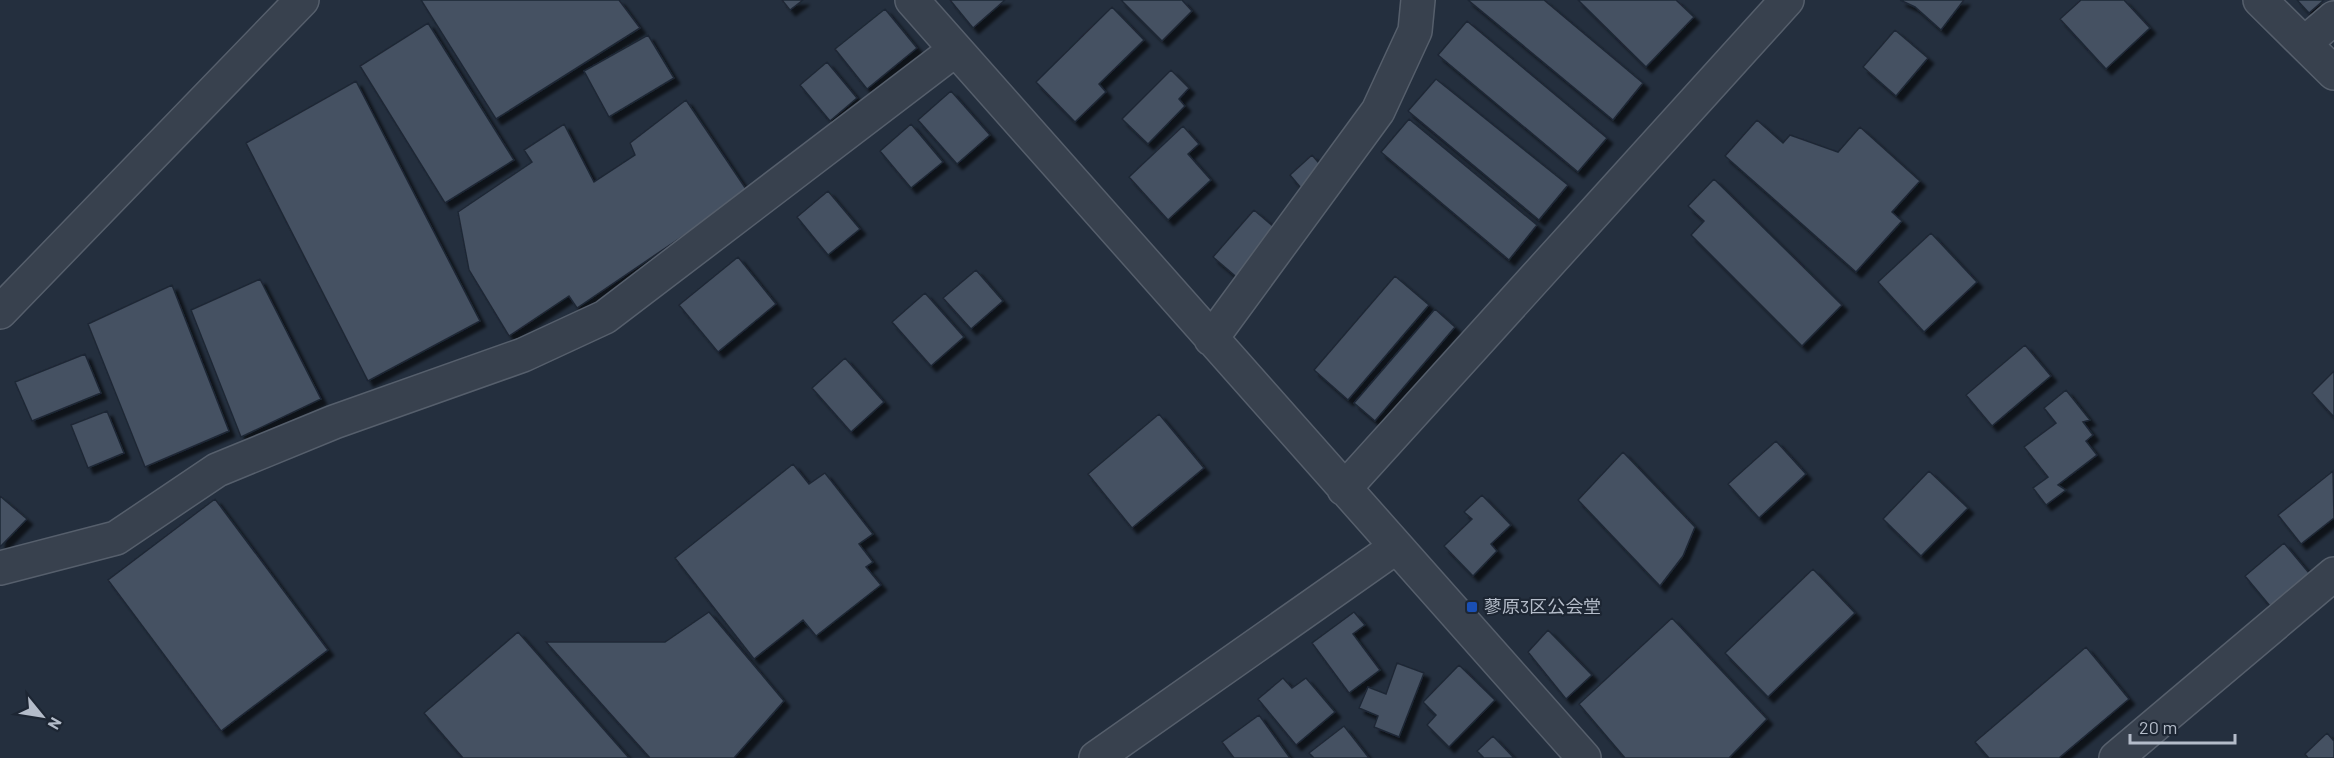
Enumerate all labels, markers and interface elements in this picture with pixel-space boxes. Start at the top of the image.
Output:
place label: 蓼原3区公会堂 [1484,595,1601,617]
marker: 蓼原3区公会堂 [1465,600,1479,614]
north arrow [12,686,72,746]
scale bar [2130,707,2235,745]
text: N [45,714,66,733]
text: 20 m [2139,716,2177,738]

